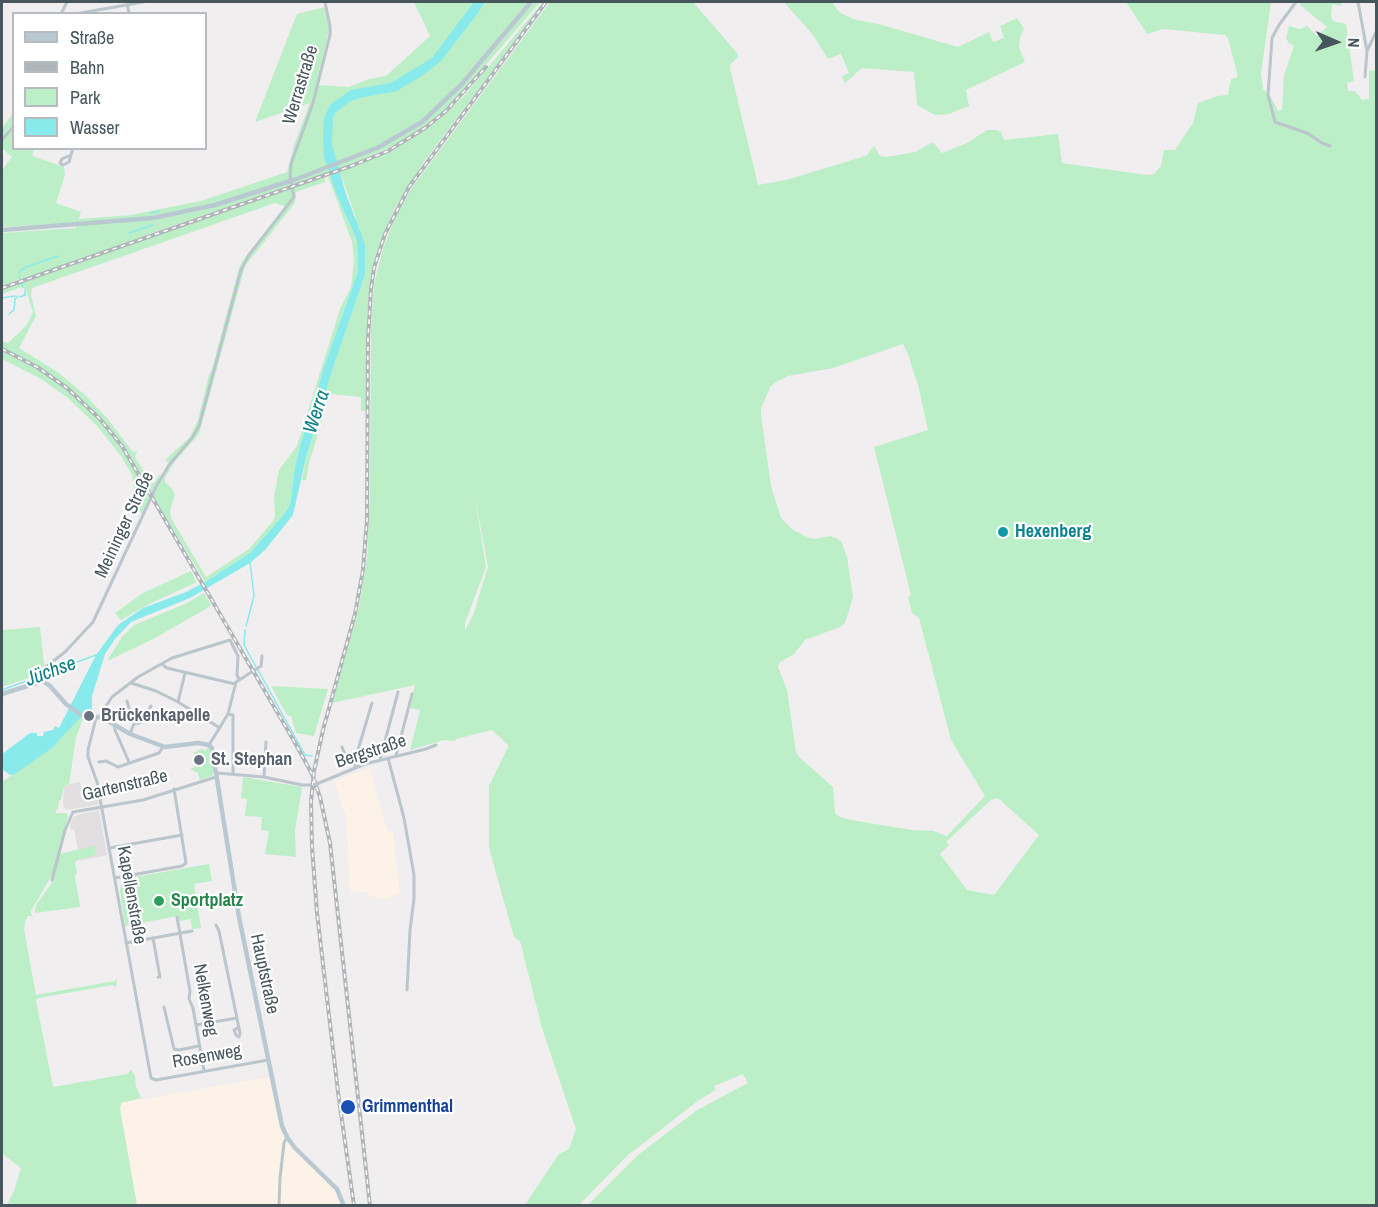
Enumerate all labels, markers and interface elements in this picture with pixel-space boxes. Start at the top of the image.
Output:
legend [12,12,207,150]
north arrow [1306,12,1366,72]
text: Straße [70,25,114,50]
text: N [1343,37,1365,48]
street label: Werrastraße [279,43,323,127]
text: Bahn [70,55,104,80]
text: Park [70,85,100,110]
text: Wasser [70,115,119,140]
water label: Werra [299,387,335,437]
street label: Meininger Straße [91,468,159,582]
place label: Hexenberg [1015,521,1091,543]
marker: Hexenberg [996,525,1010,539]
water label: Jüchse [22,652,80,692]
place label: Brückenkapelle [101,705,210,727]
marker: Brückenkapelle [82,709,96,723]
street label: Bergstraße [333,730,409,774]
place label: St. Stephan [211,749,292,771]
marker: St. Stephan [192,753,206,767]
street label: Gartenstraße [80,766,170,806]
street label: Kapellenstraße [112,844,150,946]
place label: Sportplatz [171,890,243,912]
marker: Sportplatz [152,894,166,908]
street label: Hauptstraße [245,932,283,1016]
street label: Nelkenweg [188,962,222,1038]
street label: Rosenweg [171,1040,243,1074]
place label: Grimmenthal [362,1096,453,1118]
marker: Grimmenthal [339,1098,357,1116]

